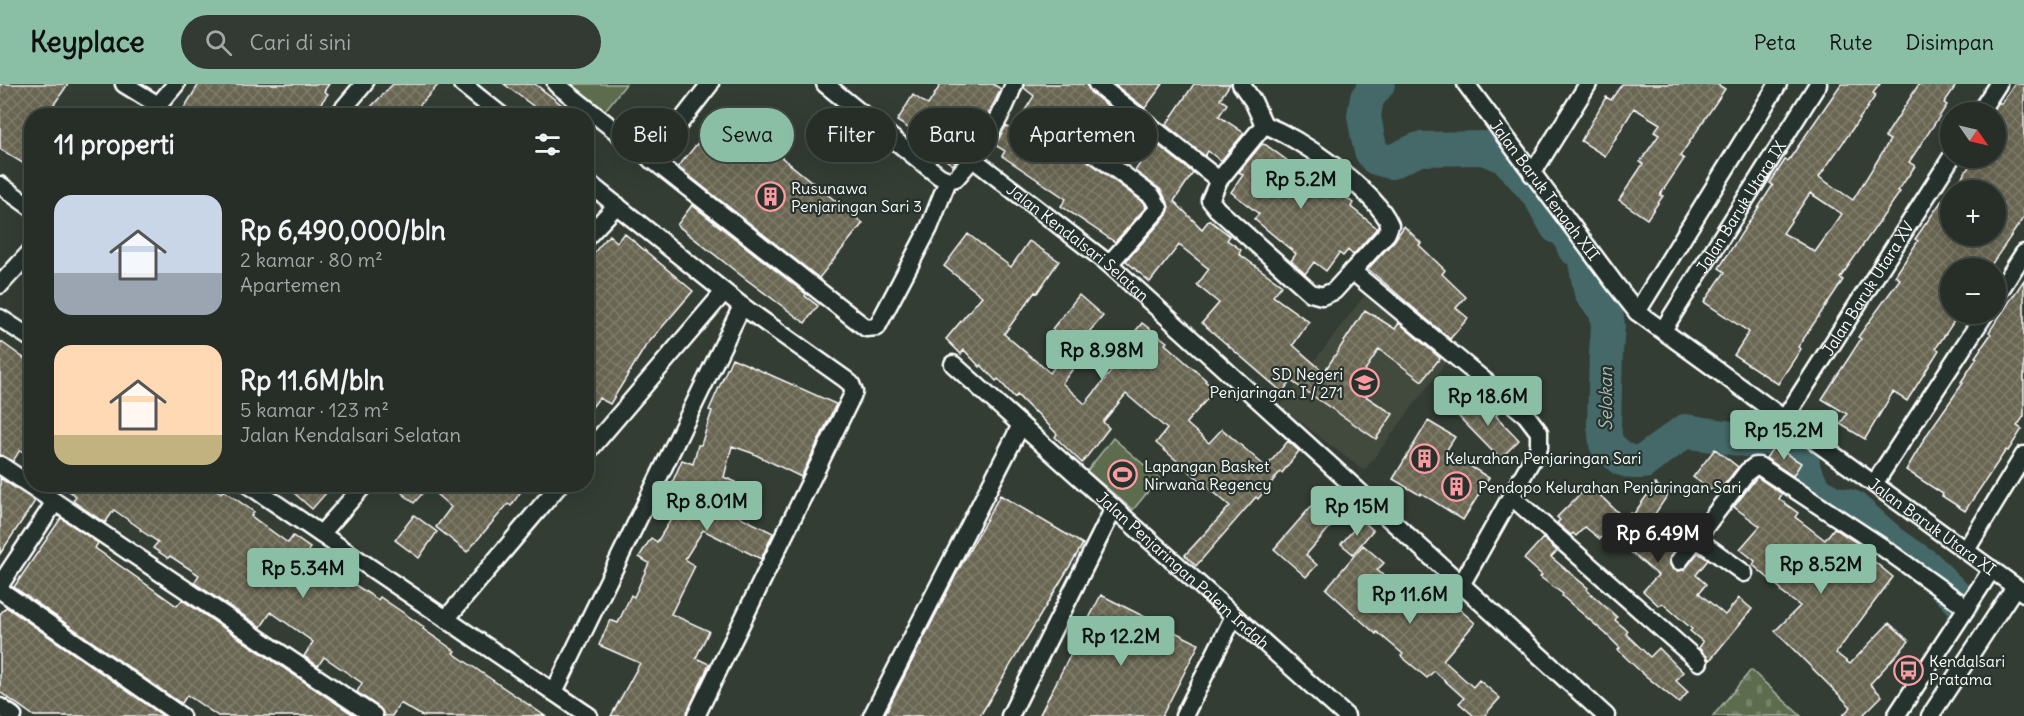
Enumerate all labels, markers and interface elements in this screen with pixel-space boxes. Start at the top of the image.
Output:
search box [181,15,601,69]
text: Keyplace [30,24,145,60]
icon: search [202,26,235,59]
text: Cari di sini [250,28,351,56]
text: Peta [1754,29,1796,56]
text: Rute [1829,29,1873,56]
text: Disimpan [1906,29,1994,56]
north arrow [1940,102,2006,168]
map controls [1940,102,2006,324]
chip: Beli [612,108,688,162]
chip: Sewa [700,108,794,162]
chip: Filter [806,108,896,162]
chip: Baru [908,108,997,162]
chip: Apartemen [1009,108,1157,162]
street label: Jalan Baruk Tengah XII [1486,115,1604,264]
text: 11 properti [54,128,175,161]
icon: filters [531,128,564,161]
street label: Jalan Baruk Utara IX [1692,137,1790,276]
pin: Rp 5.2M [1246,159,1356,210]
text: Rp 5.2M [1265,166,1337,191]
place label: Rusunawa Penjaringan Sari 3 [791,178,922,216]
street label: Jalan Kendalsari Selatan [1003,179,1153,306]
button: + [1940,180,2006,246]
building icon: Rusunawa Penjaringan Sari 3 [754,181,786,213]
text: Rp 6,490,000/bln [240,214,446,247]
street label: Jalan Baruk Utara XV [1818,217,1918,359]
icon: home [102,219,174,291]
text: 2 kamar · 80 m² [240,247,383,272]
button: − [1940,258,2006,324]
text: Apartemen [240,272,341,297]
pin: Rp 8.98M [1040,330,1164,381]
text: Rp 8.98M [1060,337,1144,362]
text: Rp 11.6M/bln [240,364,384,397]
place label: SD Negeri Penjaringan I / 271 [1210,364,1343,402]
school or university icon: SD Negeri Penjaringan I / 271 [1348,367,1380,399]
water label: Selokan [1594,367,1617,431]
icon: home [102,369,174,441]
pin: Rp 18.6M [1426,376,1550,427]
text: Rp 18.6M [1448,383,1528,408]
text: 5 kamar · 123 m² [240,397,389,422]
pin: Rp 15.2M [1722,410,1846,461]
text: Rp 15.2M [1744,417,1824,442]
text: Jalan Kendalsari Selatan [240,422,461,447]
building icon: Kelurahan Penjaringan Sari [1408,442,1440,474]
place label: Kelurahan Penjaringan Sari [1445,448,1641,468]
place label: Lapangan Basket Nirwana Regency [1144,456,1272,494]
sports icon: Lapangan Basket Nirwana Regency [1107,459,1139,491]
building icon: Pendopo Kelurahan Penjaringan Sari [1441,471,1473,503]
street label: Jalan Baruk Utara XI [1865,474,2000,579]
place label: Pendopo Kelurahan Penjaringan Sari [1478,477,1741,497]
pin: Rp 8.01M [645,481,769,532]
pin: Rp 15M [1308,486,1406,537]
street label: Jalan Penjaringan Palem Indah [1092,487,1274,653]
text: Rp 8.01M [666,488,748,513]
text: Rp 15M [1325,493,1389,518]
pin: Rp 6.49M [1596,513,1720,564]
text: Rp 6.49M [1616,520,1700,545]
pin: Rp 8.52M [1759,544,1883,595]
pin: Rp 5.34M [241,548,365,599]
text: Rp 8.52M [1779,551,1863,576]
text: Rp 5.34M [261,555,345,580]
pin: Rp 11.6M [1348,574,1472,625]
text: Rp 11.6M [1372,581,1448,606]
pin: Rp 12.2M [1059,616,1183,667]
text: Rp 12.2M [1081,623,1161,648]
place label: Kendalsari Pratama [1929,651,2005,689]
bus stop icon: Kendalsari Pratama [1892,654,1924,686]

